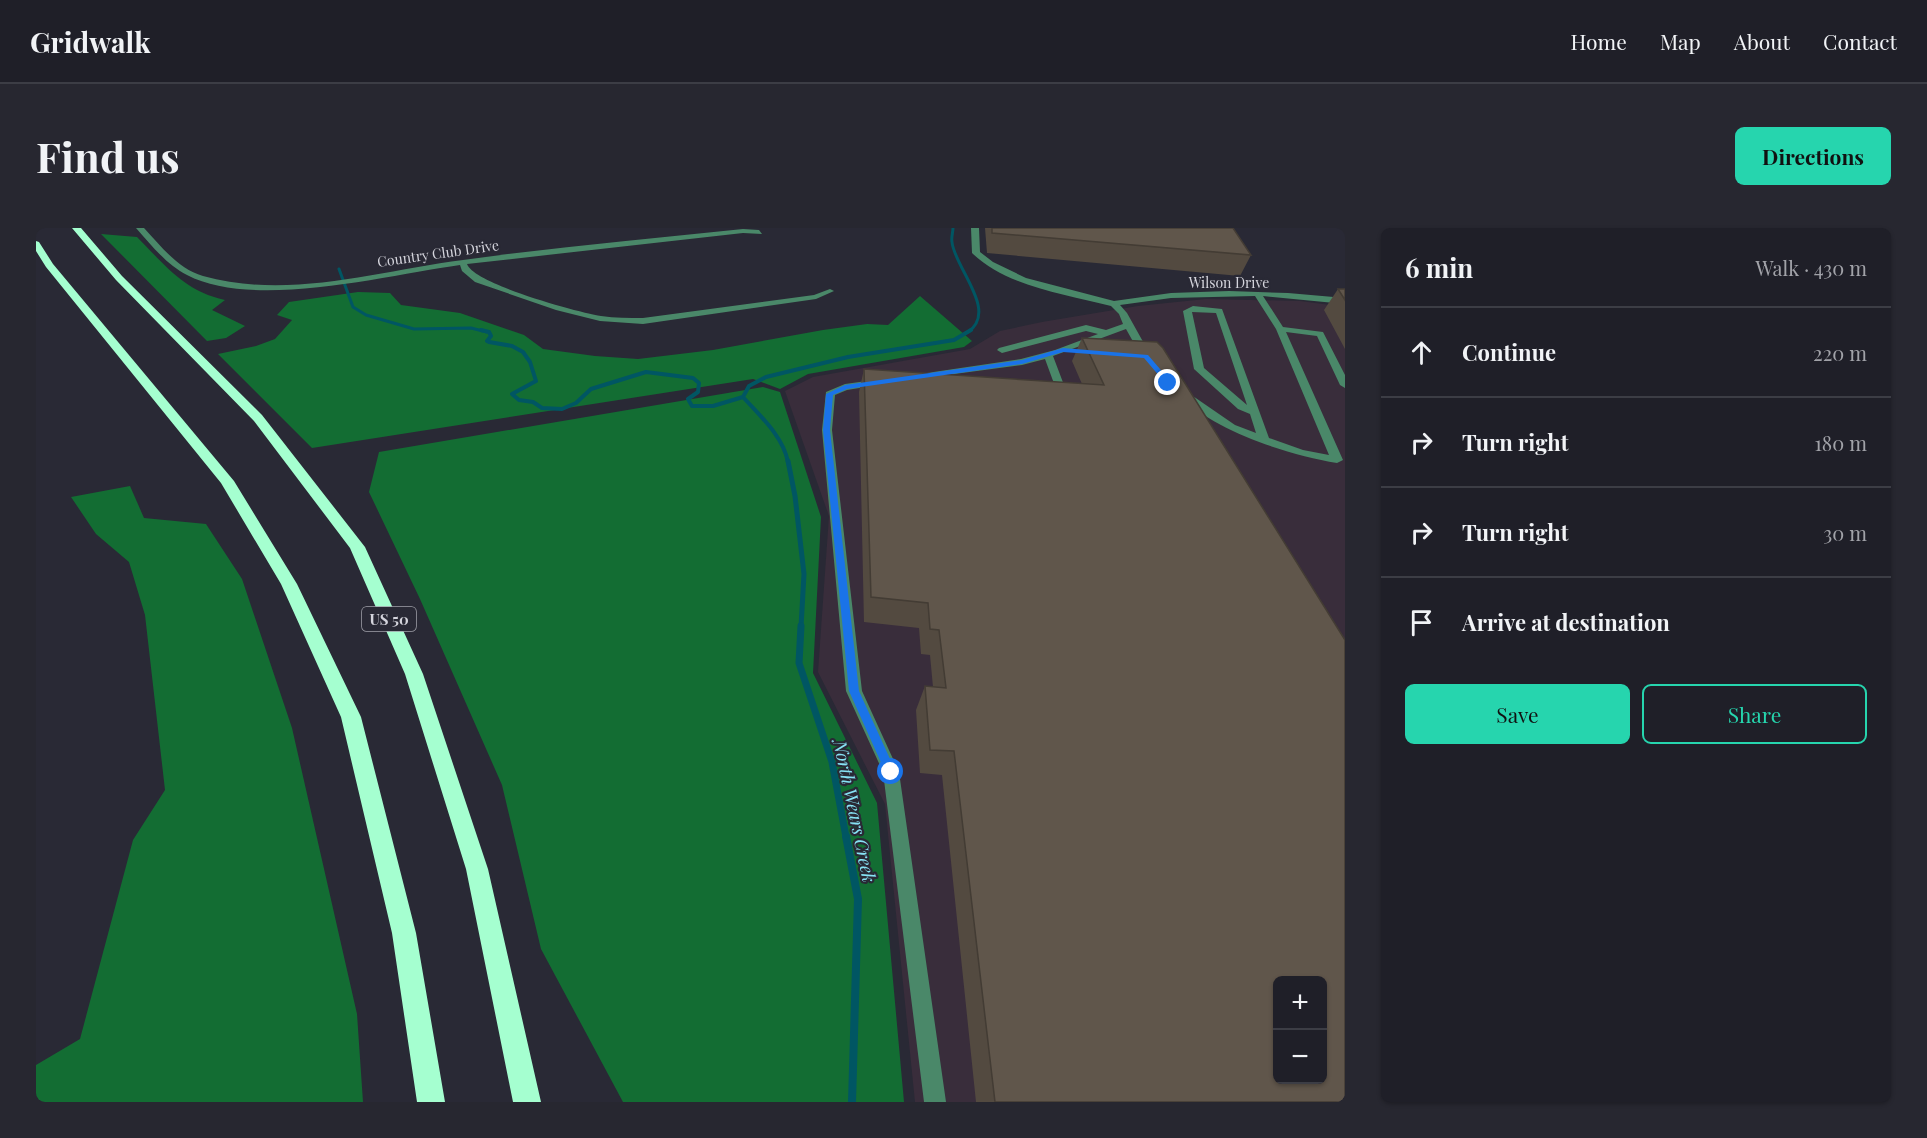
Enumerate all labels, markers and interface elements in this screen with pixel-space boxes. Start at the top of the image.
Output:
text: Gridwalk [30,23,151,60]
text: Home [1571,27,1627,55]
text: Map [1660,27,1701,55]
text: About [1734,27,1790,55]
text: Contact [1823,27,1897,55]
button: Directions [1735,127,1891,185]
text: Find us [36,128,180,184]
street label: Country Club Drive [376,235,500,271]
text: 6 min [1405,250,1473,285]
text: Walk · 430 m [1755,254,1867,281]
street label: Wilson Drive [1188,273,1269,292]
icon: ahead [1405,336,1438,369]
text: Continue [1462,337,1556,367]
text: 220 m [1813,339,1867,366]
route end [1154,369,1180,395]
icon: right [1405,426,1438,459]
text: Turn right [1462,427,1568,457]
text: 180 m [1814,429,1867,456]
icon: right [1405,516,1438,549]
text: Turn right [1462,517,1568,547]
text: 30 m [1823,519,1867,546]
icon: arrive [1405,606,1438,639]
road number: US 50 [362,607,416,631]
text: Arrive at destination [1462,607,1670,637]
button: Save [1405,684,1630,744]
button: Share [1642,684,1867,744]
water label: North Wears Creek [828,736,882,884]
route start [877,758,903,784]
map controls [1273,976,1327,1084]
button: + [1273,976,1327,1030]
button: − [1273,1030,1327,1084]

